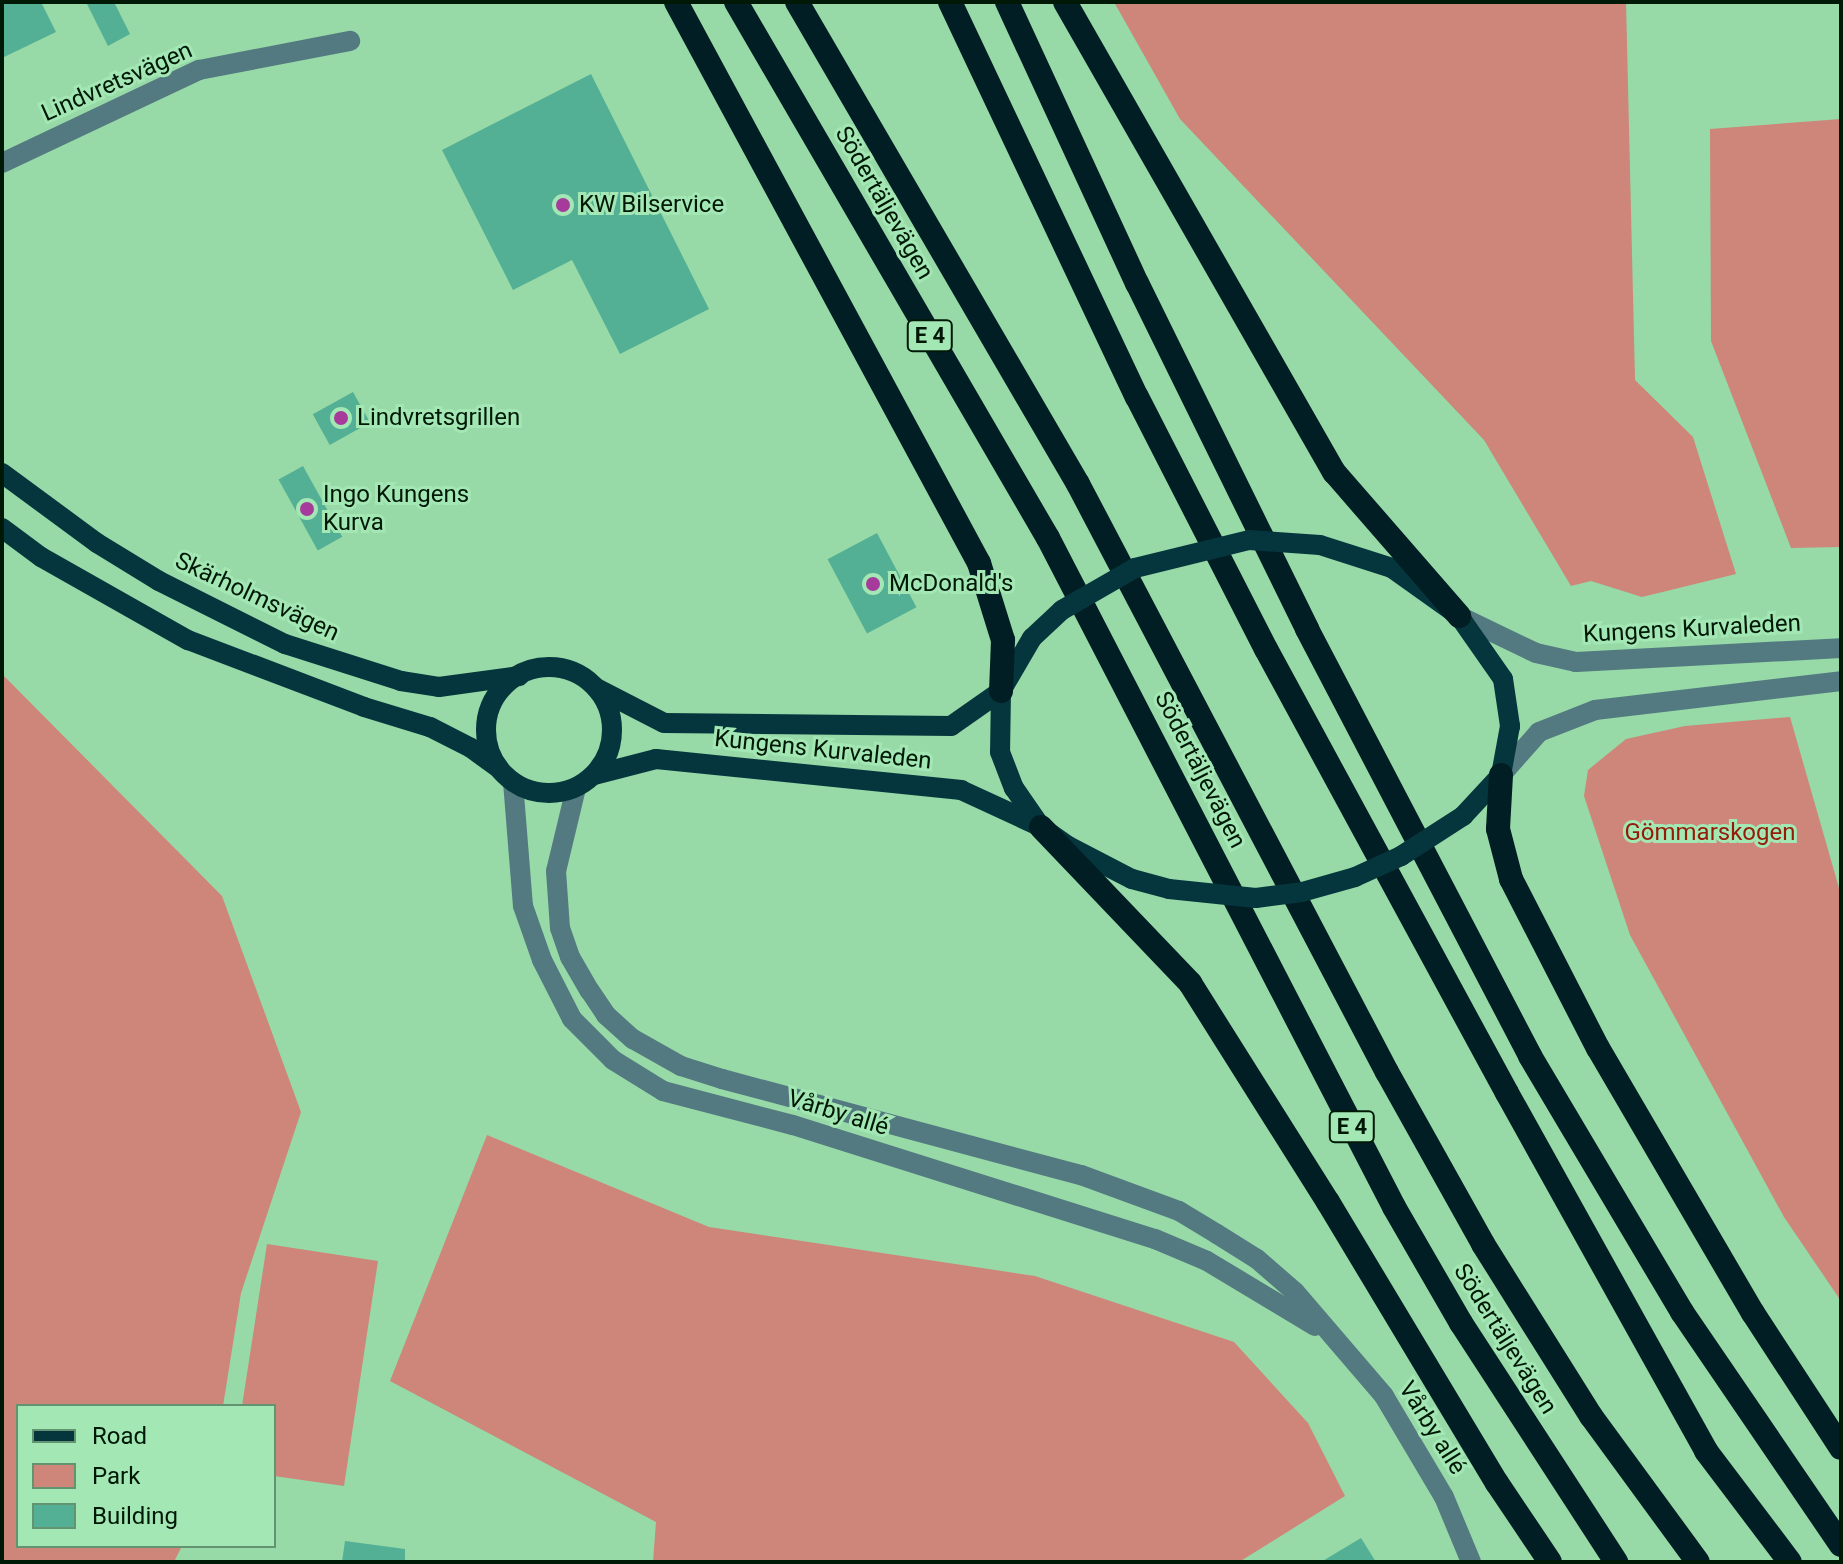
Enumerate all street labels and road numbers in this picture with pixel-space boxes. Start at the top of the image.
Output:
street label: Lindvretsvägen [37,36,197,128]
street label: Södertäljevägen [829,121,939,285]
road number: E 4 [906,318,954,354]
street label: Skärholmsvägen [170,546,344,648]
street label: Kungens Kurvaleden [1582,609,1802,649]
street label: Södertäljevägen [1148,687,1252,853]
street label: Kungens Kurvaleden [713,724,933,776]
street label: Vårby allé [784,1084,892,1142]
road number: E 4 [1328,1109,1376,1145]
street label: Södertäljevägen [1447,1258,1563,1420]
street label: Vårby allé [1392,1376,1472,1480]

